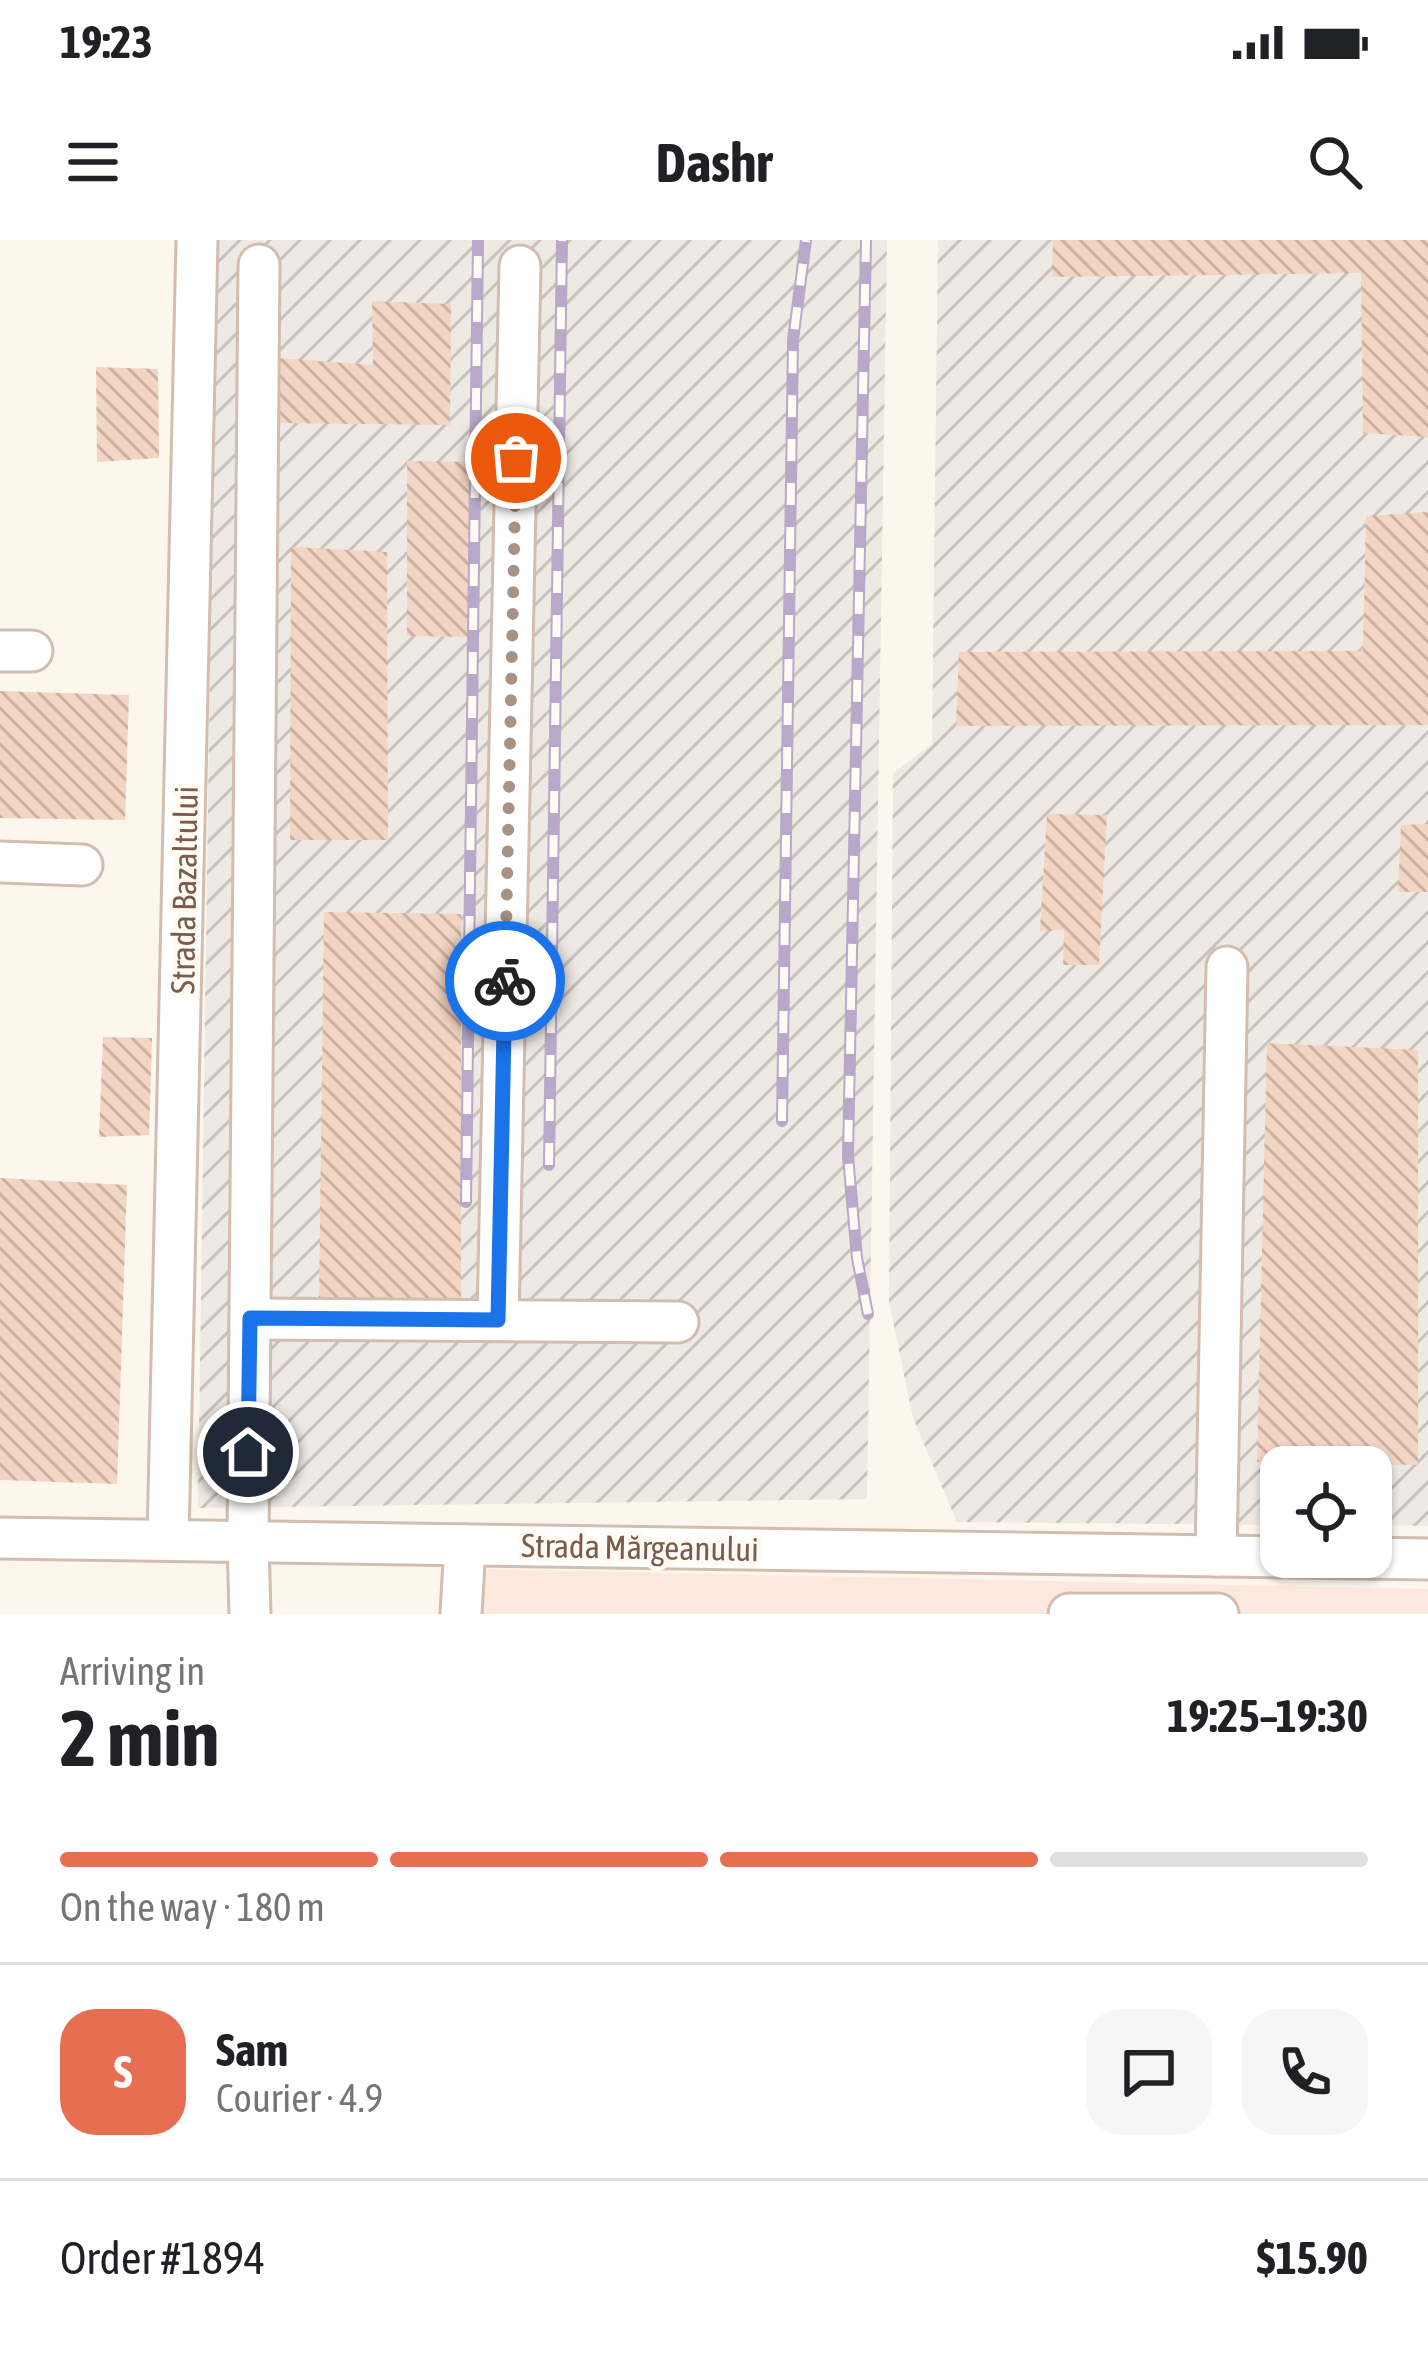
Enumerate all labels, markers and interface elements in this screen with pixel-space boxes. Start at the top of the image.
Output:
text: 19:23 [60,16,153,68]
icon: menu [60,129,126,195]
icon: search [1302,129,1368,195]
text: Dashr [656,132,772,193]
pin [465,407,567,509]
icon: bag [483,425,549,491]
street label: Strada Bazaltului [163,786,205,994]
courier [445,921,565,1041]
icon: bike [472,948,538,1014]
pin [197,1401,299,1503]
icon: home [215,1419,281,1485]
map controls [1260,1446,1392,1578]
button: locate [1260,1446,1392,1578]
street label: Strada Mărgeanului [521,1526,759,1568]
text: Arriving in [60,1649,205,1693]
text: 19:25–19:30 [1167,1690,1368,1742]
text: 2 min [60,1693,219,1783]
text: On the way · 180 m [60,1885,325,1929]
button: chat [1086,2009,1212,2135]
button: phone [1242,2009,1368,2135]
text: Sam [216,2024,288,2076]
text: S [114,2046,132,2098]
text: Courier · 4.9 [216,2076,383,2120]
text: Order #1894 [60,2232,265,2284]
text: $15.90 [1256,2232,1368,2284]

